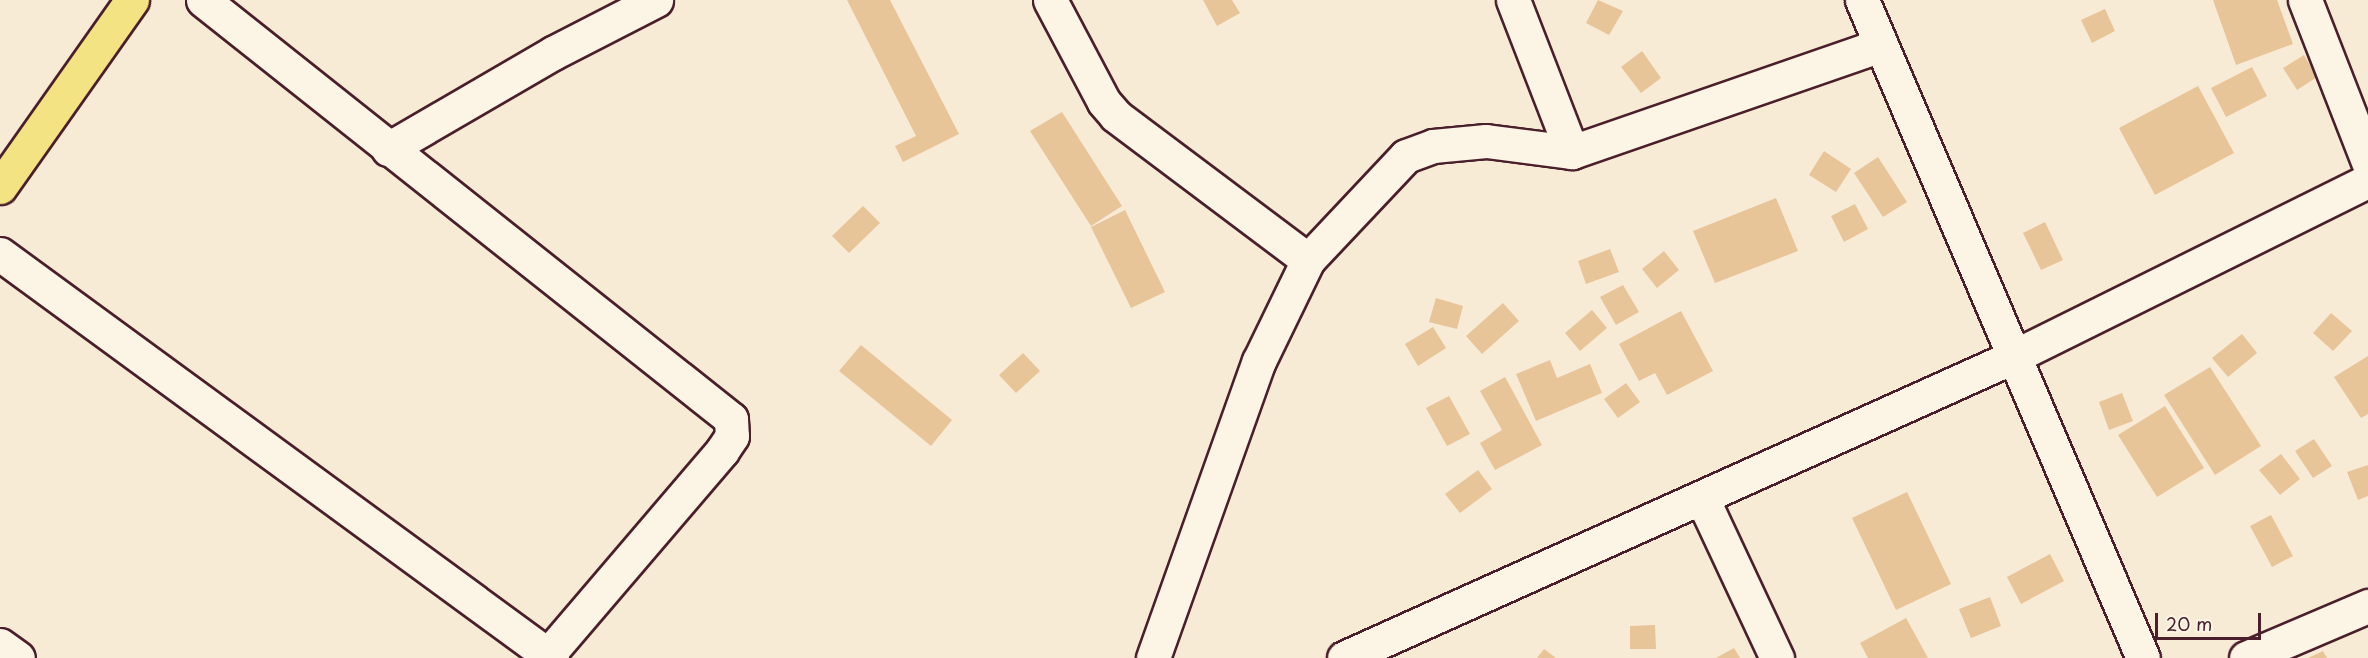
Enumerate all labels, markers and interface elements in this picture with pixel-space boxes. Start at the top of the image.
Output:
scale bar [2158,601,2264,639]
text: 20 m [2166,610,2212,637]

